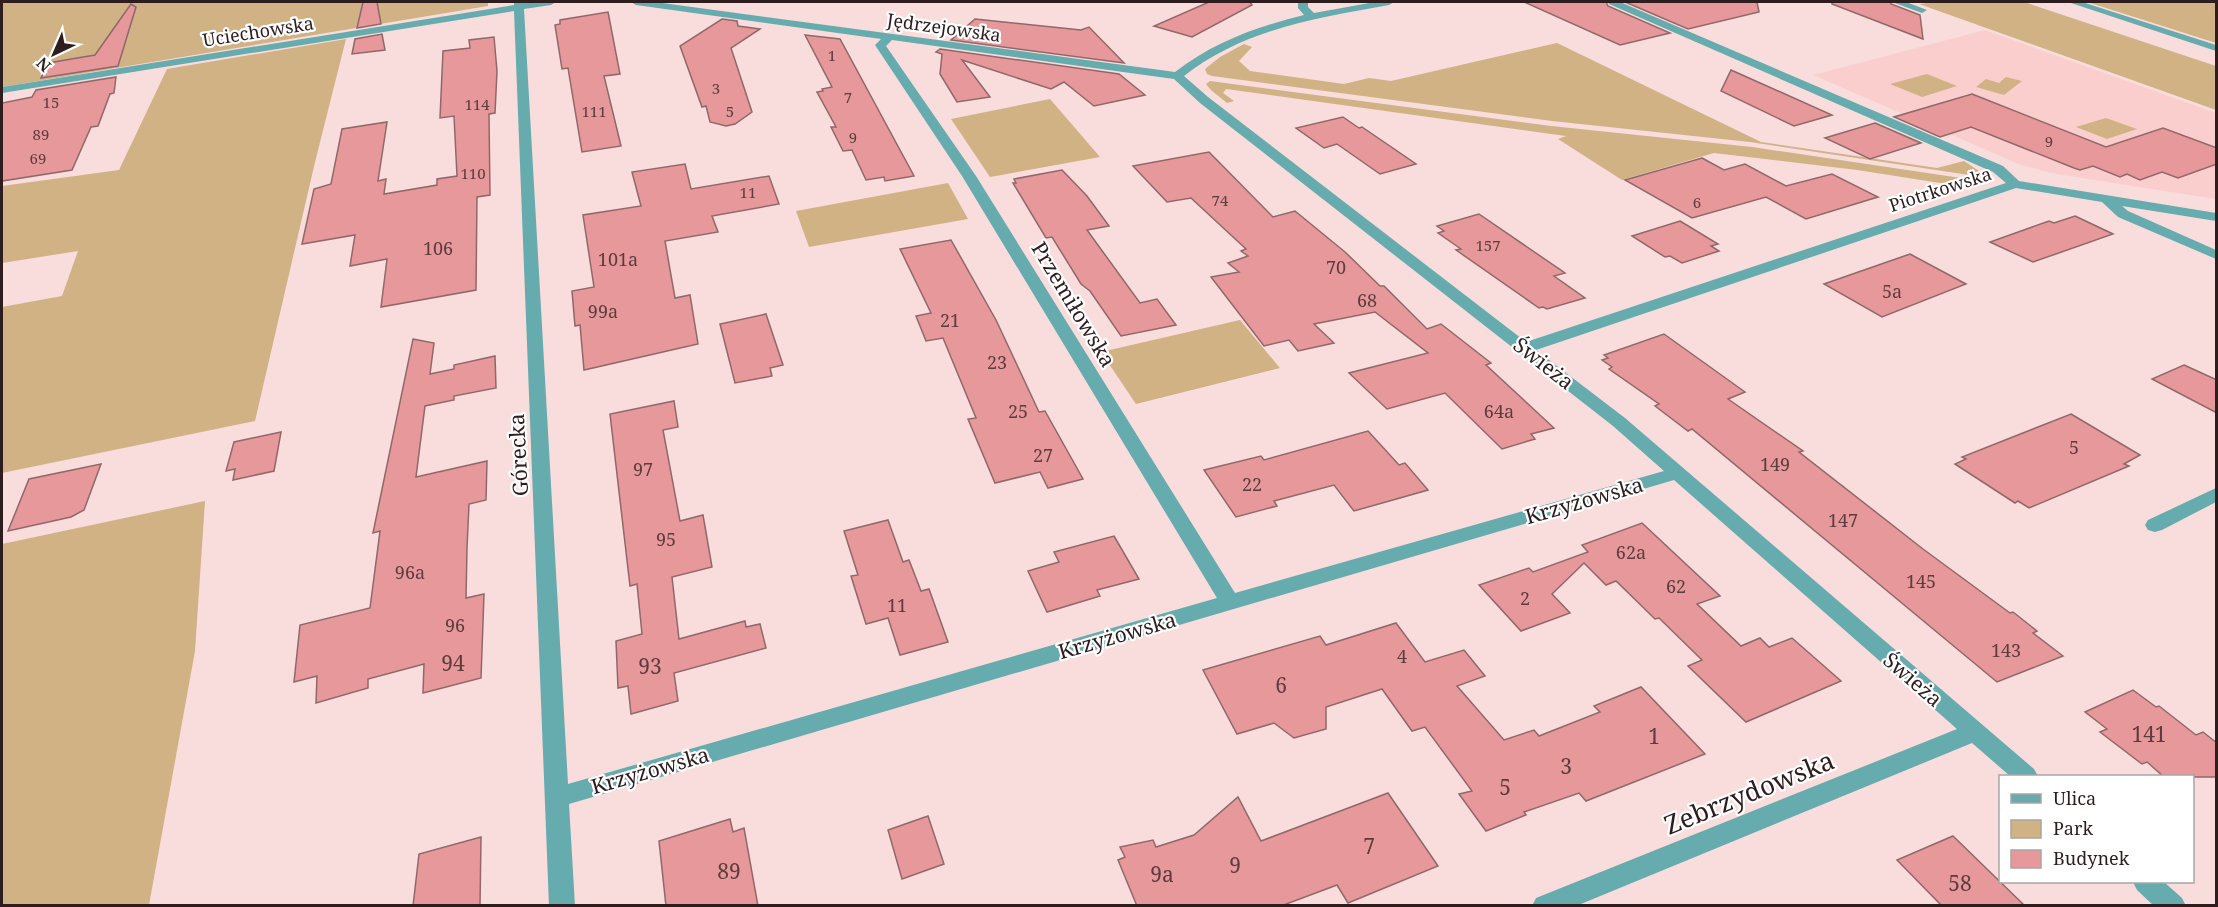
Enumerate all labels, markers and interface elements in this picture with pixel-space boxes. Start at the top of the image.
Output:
street label: Jędrzejowska [885,7,1002,47]
street label: Uciechowska [201,10,315,52]
north arrow [24,24,84,84]
house number: 1 [828,45,836,65]
text: N [31,52,56,77]
house number: 3 [712,78,720,98]
house number: 7 [844,87,852,107]
house number: 15 [43,92,59,112]
house number: 114 [464,94,490,114]
house number: 111 [581,101,607,121]
house number: 5 [726,101,734,121]
house number: 89 [33,124,49,144]
house number: 9 [849,127,857,147]
house number: 9 [2045,131,2053,151]
house number: 69 [30,148,46,168]
street label: Piotrkowska [1886,161,1994,217]
house number: 110 [460,163,486,183]
house number: 11 [740,182,756,202]
house number: 74 [1212,190,1229,210]
house number: 6 [1693,192,1701,212]
house number: 157 [1475,235,1501,255]
house number: 106 [423,236,453,260]
street label: Przemiłowska [1026,236,1122,372]
house number: 101a [598,247,638,271]
house number: 70 [1326,255,1346,279]
house number: 5a [1882,279,1902,303]
house number: 68 [1357,288,1377,312]
house number: 99a [588,299,618,323]
house number: 21 [940,308,960,332]
street label: Świeża [1508,330,1580,396]
house number: 23 [987,350,1007,374]
house number: 25 [1008,399,1028,423]
house number: 64a [1484,399,1514,423]
street label: Górecka [502,413,534,497]
house number: 5 [2069,435,2079,459]
house number: 27 [1033,443,1053,467]
house number: 149 [1760,452,1790,476]
house number: 97 [633,457,653,481]
street label: Krzyżowska [1522,470,1646,530]
house number: 22 [1242,472,1262,496]
house number: 147 [1828,508,1858,532]
house number: 95 [656,527,676,551]
house number: 62a [1616,540,1646,564]
house number: 96a [395,560,425,584]
house number: 145 [1906,569,1936,593]
house number: 62 [1666,574,1686,598]
house number: 2 [1520,586,1530,610]
house number: 11 [887,593,907,617]
street label: Krzyżowska [1055,605,1179,665]
house number: 96 [445,613,465,637]
house number: 143 [1991,638,2021,662]
house number: 4 [1397,644,1407,668]
street label: Świeża [1877,646,1949,712]
house number: 94 [441,649,465,677]
house number: 93 [638,652,662,680]
house number: 6 [1275,671,1287,699]
house number: 141 [2131,720,2167,748]
house number: 1 [1648,722,1660,750]
street label: Krzyżowska [588,740,712,800]
street label: Zebrzydowska [1659,742,1839,842]
house number: 3 [1560,752,1572,780]
house number: 5 [1499,773,1511,801]
legend [1999,775,2194,883]
text: Ulica [2053,786,2096,810]
text: Park [2053,816,2093,840]
house number: 7 [1363,832,1375,860]
text: Budynek [2053,846,2130,870]
house number: 9 [1229,851,1241,879]
house number: 89 [717,857,741,885]
house number: 9a [1150,860,1174,888]
house number: 58 [1948,869,1972,897]

